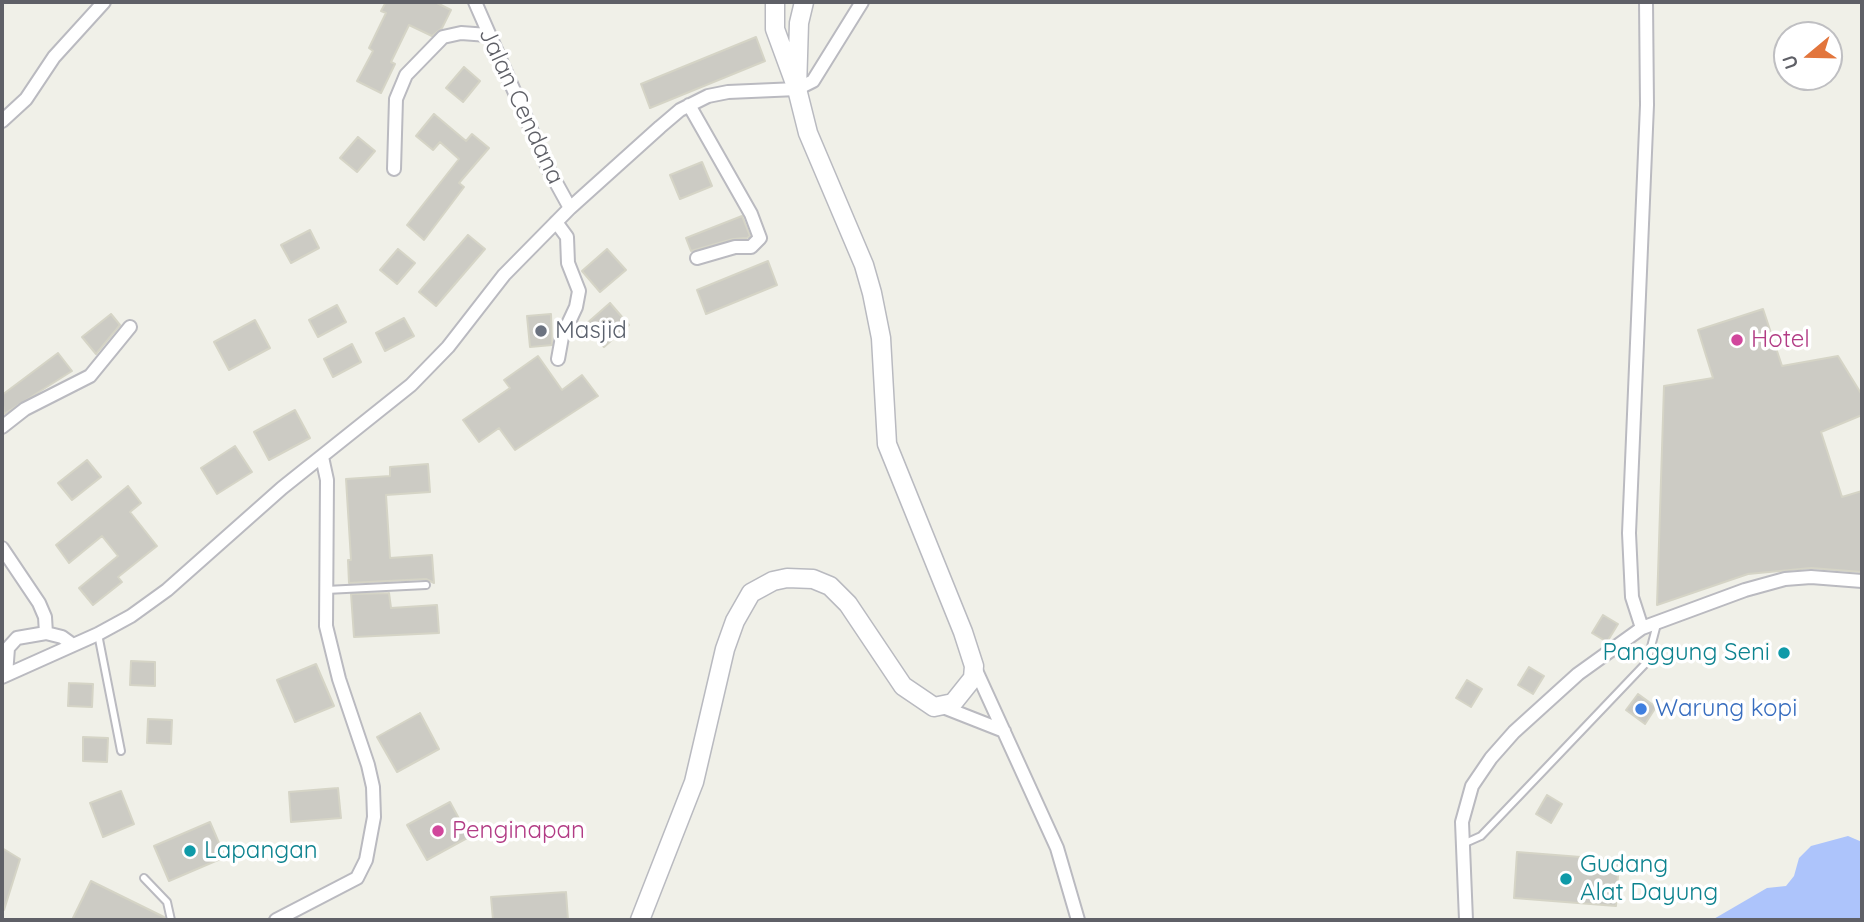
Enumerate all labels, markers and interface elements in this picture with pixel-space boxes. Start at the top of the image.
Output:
north arrow [1773,21,1843,91]
street label: Jalan Cendana [472,23,570,189]
text: U [1777,52,1804,72]
place label: Masjid [555,317,627,345]
marker: Masjid [533,323,549,339]
place label: Hotel [1751,326,1810,354]
marker: Hotel [1729,332,1745,348]
place label: Panggung Seni [1603,639,1770,667]
marker: Panggung Seni [1776,645,1792,661]
place label: Warung kopi [1655,695,1797,723]
marker: Warung kopi [1633,701,1649,717]
place label: Penginapan [452,817,585,845]
marker: Penginapan [430,823,446,839]
place label: Lapangan [204,837,318,865]
marker: Lapangan [182,843,198,859]
place label: Gudang Alat Dayung [1580,851,1718,907]
marker: Gudang Alat Dayung [1558,871,1574,887]

